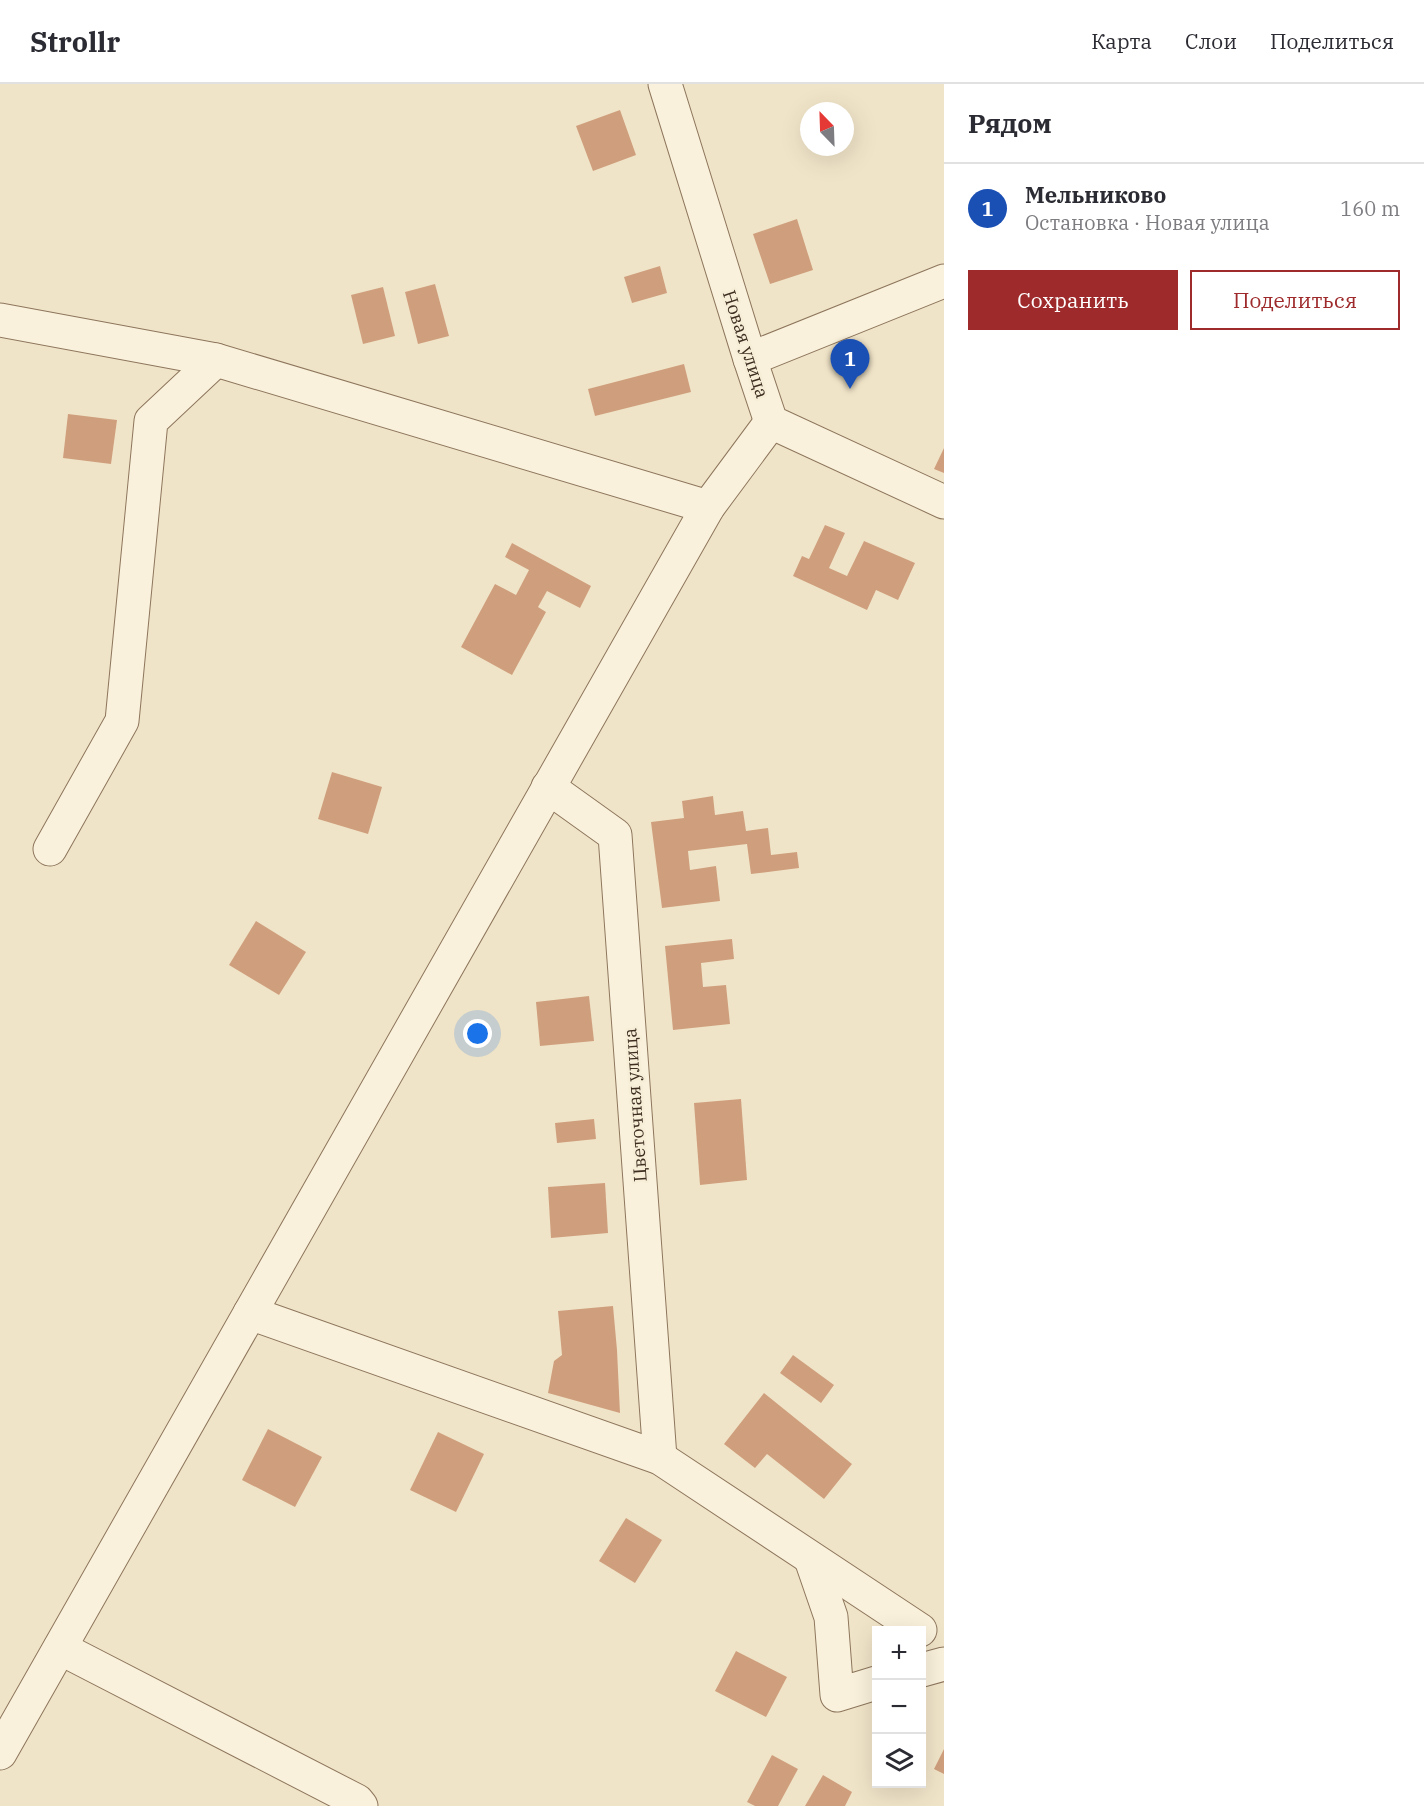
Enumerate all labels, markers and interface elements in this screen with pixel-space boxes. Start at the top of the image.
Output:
text: Strollr [30,23,120,60]
text: Карта [1091,27,1152,55]
text: Слои [1185,27,1237,55]
text: Поделиться [1270,27,1394,55]
north arrow [800,102,854,156]
text: Рядом [968,106,1052,140]
text: Мельниково [1025,180,1166,209]
text: 1 [982,195,994,222]
text: 160 m [1340,195,1400,222]
text: Остановка · Новая улица [1025,209,1270,236]
button: Сохранить [968,270,1178,330]
button: Поделиться [1190,270,1400,330]
street label: Новая улица [718,287,774,401]
pin: 1 [830,340,870,389]
your location [463,1019,492,1048]
street label: Цветочная улица [618,1027,652,1183]
map controls [872,1626,926,1788]
button: + [872,1626,926,1680]
button: − [872,1680,926,1734]
button: layers [872,1734,926,1788]

